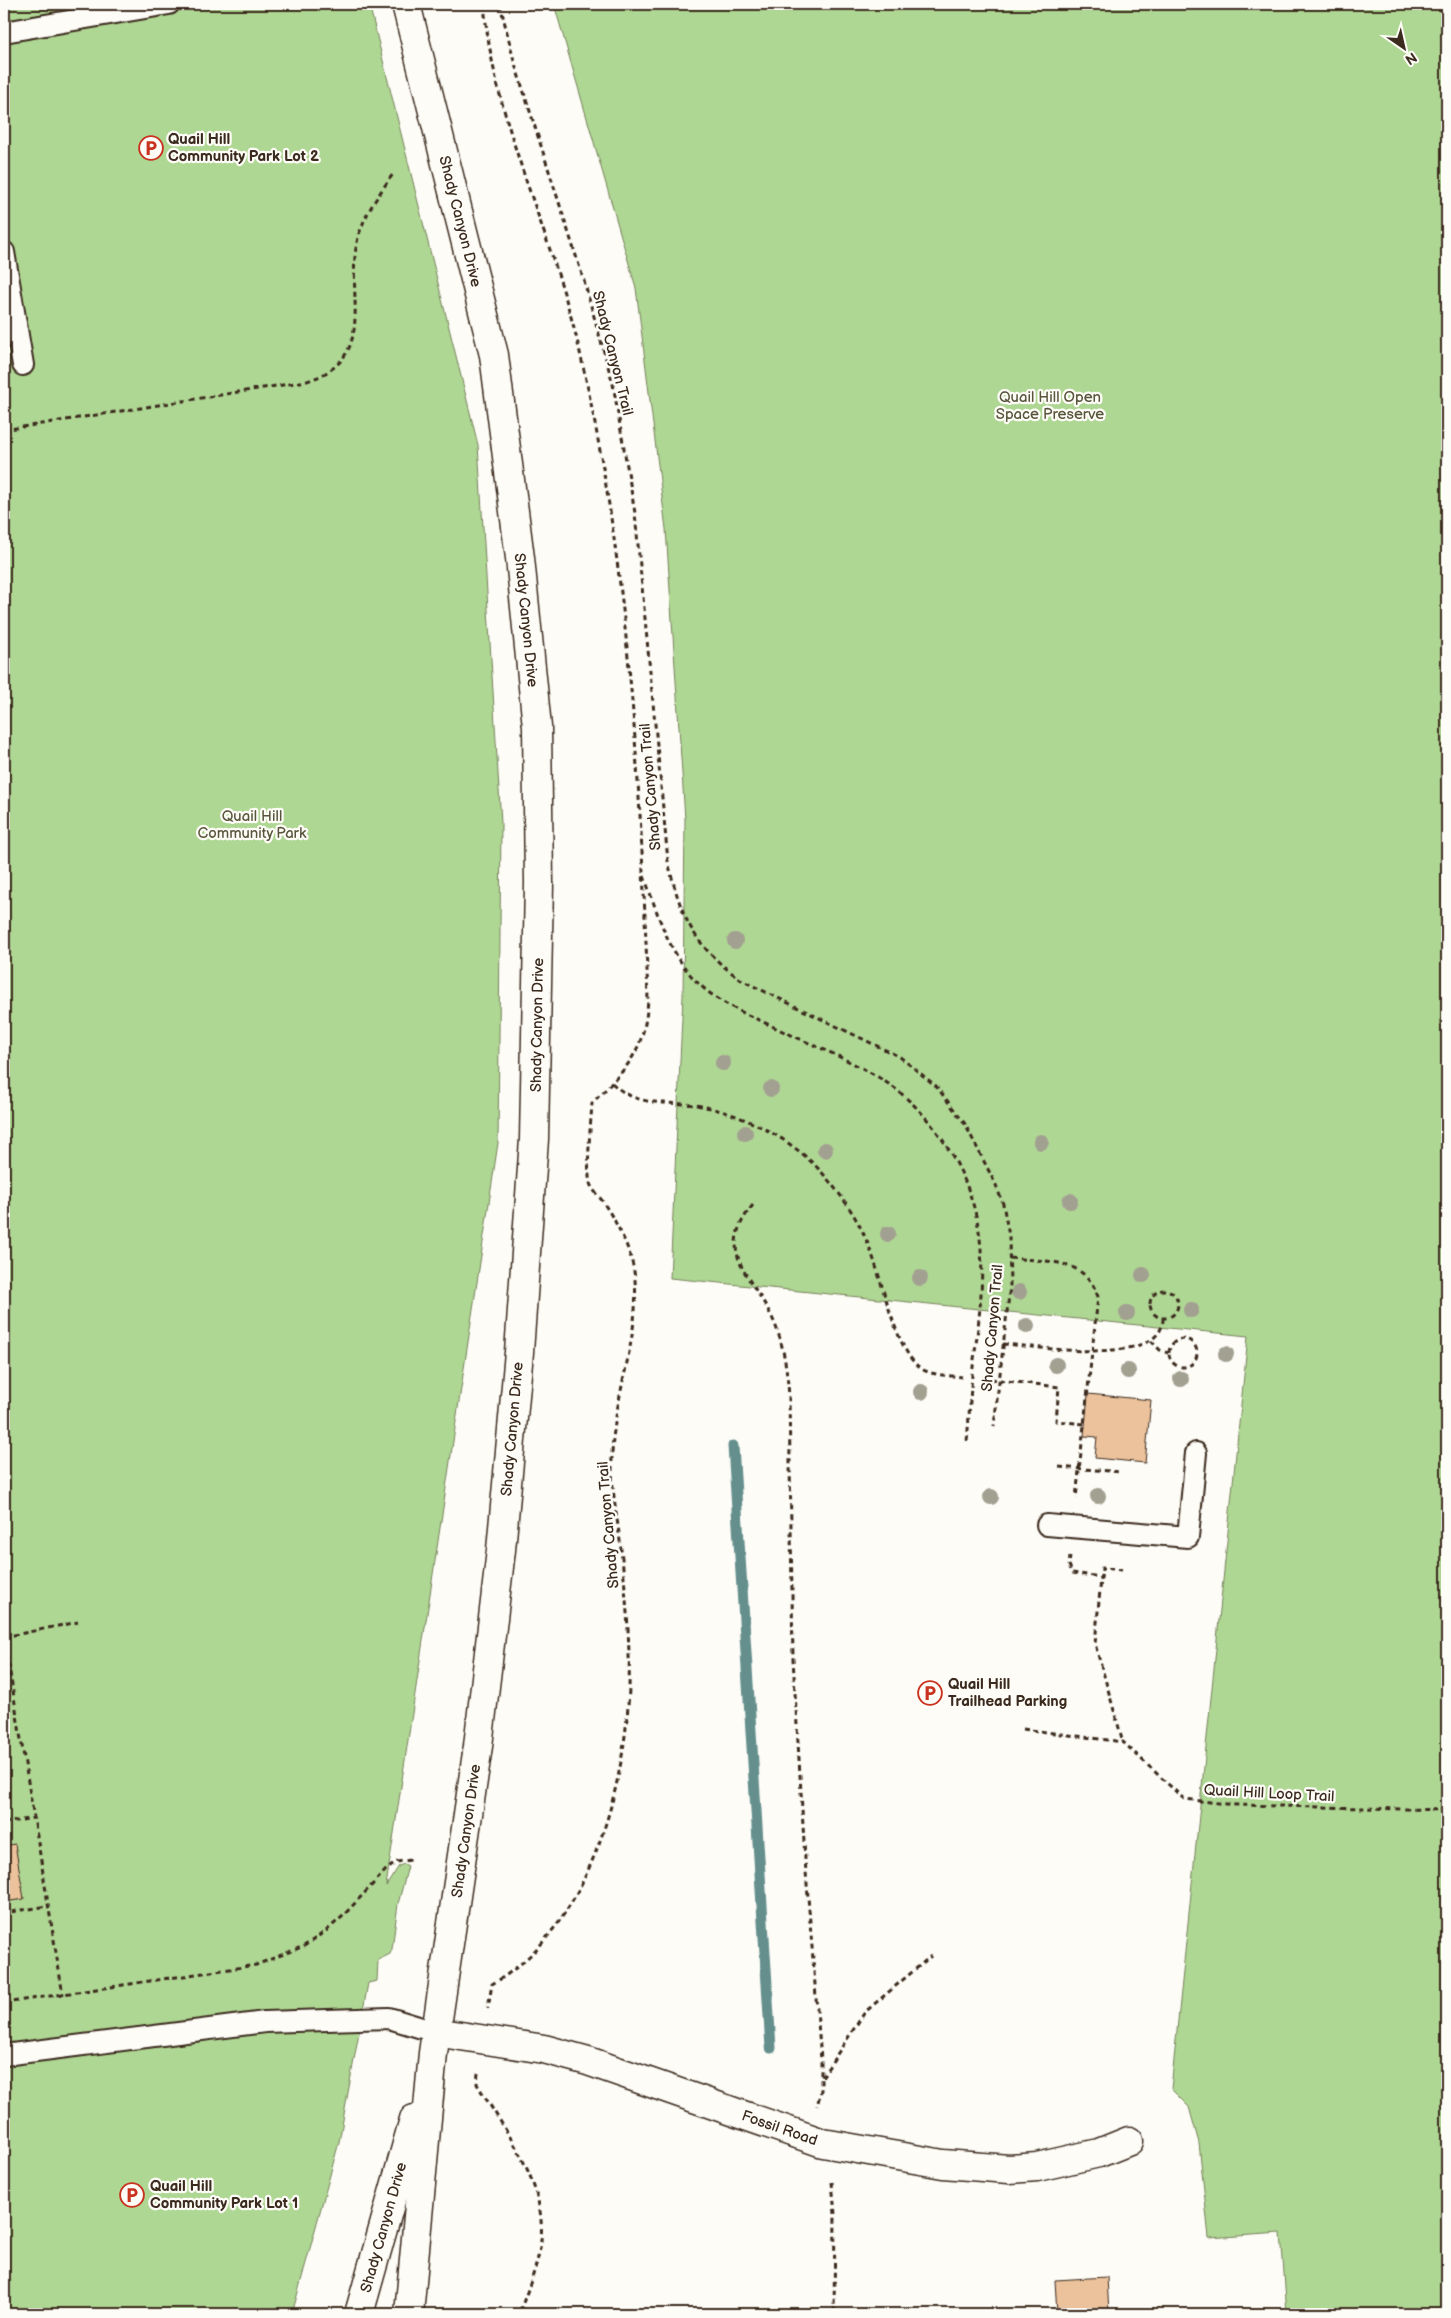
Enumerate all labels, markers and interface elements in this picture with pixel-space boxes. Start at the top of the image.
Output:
north arrow [1378,22,1428,72]
text: N [1402,48,1420,68]
place label: Quail Hill Community Park Lot 2 [168,130,319,166]
parking icon: Quail Hill Community Park Lot 2 [138,135,164,161]
street label: Shady Canyon Drive [434,154,486,289]
street label: Shady Canyon Trail [588,289,637,417]
park label: Quail Hill Open Space Preserve [996,388,1104,424]
street label: Shady Canyon Drive [509,552,542,688]
street label: Shady Canyon Trail [635,723,666,851]
park label: Quail Hill Community Park [198,807,307,843]
street label: Shady Canyon Drive [527,957,548,1092]
street label: Shady Canyon Trail [977,1264,1008,1392]
street label: Shady Canyon Drive [497,1361,528,1497]
street label: Shady Canyon Trail [593,1461,624,1589]
place label: Quail Hill Trailhead Parking [948,1675,1067,1711]
parking icon: Quail Hill Trailhead Parking [917,1680,943,1706]
street label: Shady Canyon Drive [448,1763,485,1899]
street label: Quail Hill Loop Trail [1203,1781,1335,1806]
street label: Fossil Road [739,2106,820,2150]
street label: Shady Canyon Drive [356,2160,411,2295]
place label: Quail Hill Community Park Lot 1 [150,2177,298,2213]
parking icon: Quail Hill Community Park Lot 1 [119,2182,145,2208]

